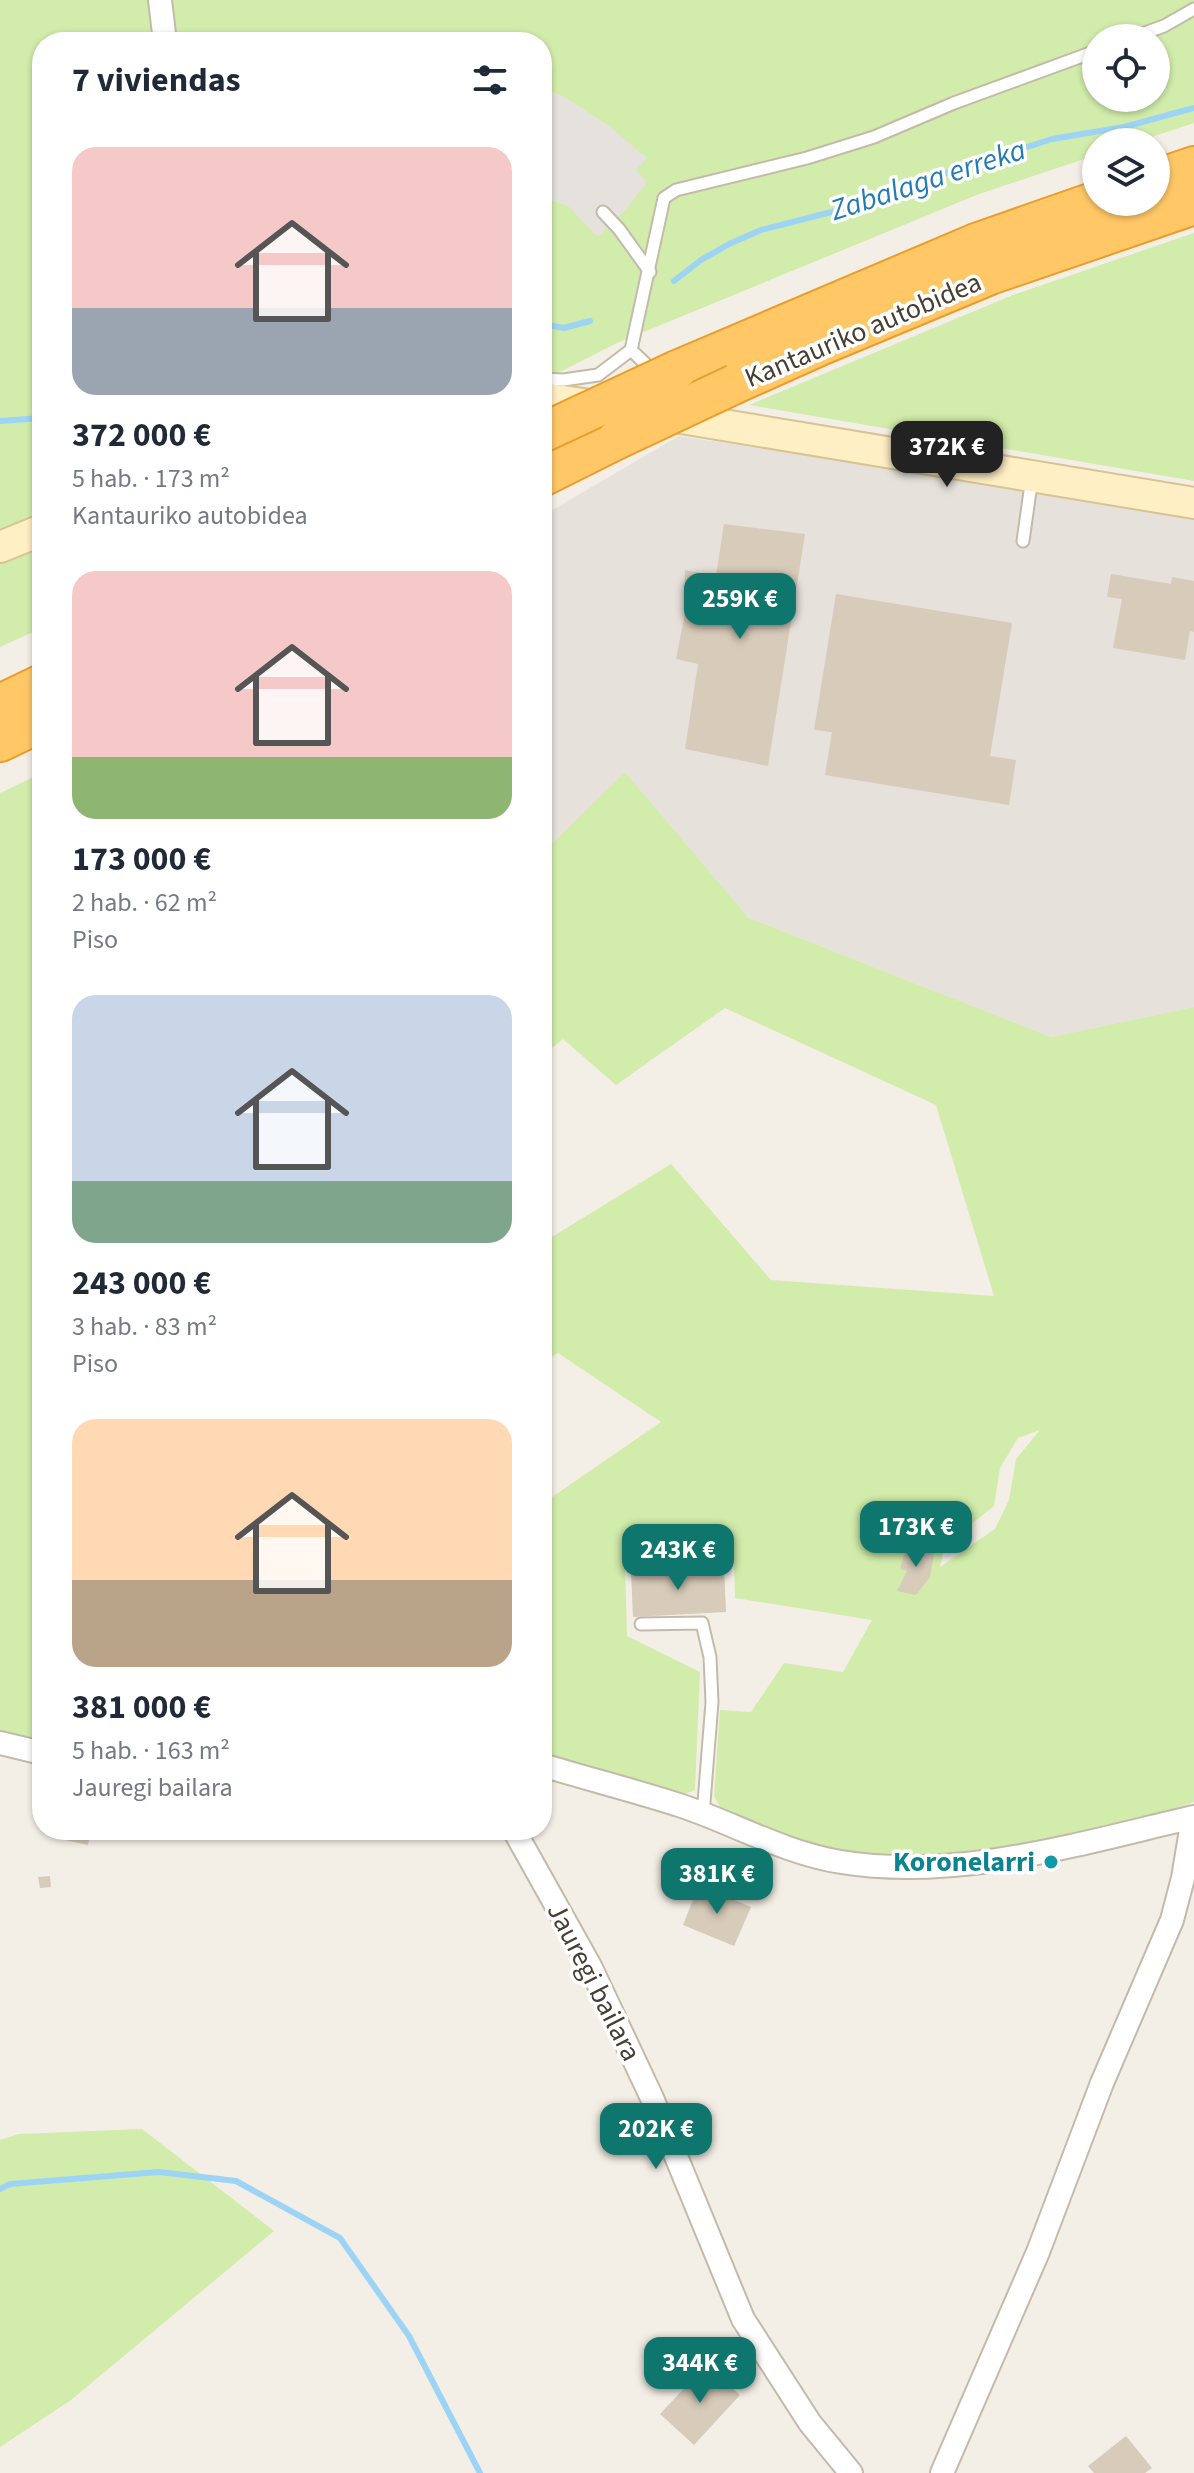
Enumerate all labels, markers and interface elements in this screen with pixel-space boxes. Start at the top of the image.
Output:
map controls [1082,24,1170,216]
button: locate [1082,24,1170,112]
text: 7 viviendas [72,56,241,105]
icon: filters [468,58,512,102]
water label: Zabalaga erreka [824,128,1031,232]
button: layers [1082,128,1170,216]
icon: home [220,199,364,343]
street label: Kantauriko autobidea [738,262,988,398]
text: 372 000 € [72,411,211,460]
pin: 372K € [882,421,1012,489]
text: 372K € [909,428,985,465]
text: 5 hab. · 173 m² [72,460,230,497]
text: Kantauriko autobidea [72,497,308,534]
pin: 259K € [675,573,805,641]
text: 259K € [702,580,778,617]
icon: home [220,623,364,767]
text: 173 000 € [72,835,211,884]
text: 2 hab. · 62 m² [72,884,217,921]
text: Piso [72,921,118,958]
icon: home [220,1047,364,1191]
text: 243 000 € [72,1259,211,1308]
text: 3 hab. · 83 m² [72,1308,217,1345]
text: Piso [72,1345,118,1382]
icon: home [220,1471,364,1615]
pin: 173K € [851,1501,981,1569]
text: 173K € [878,1508,954,1545]
pin: 243K € [613,1524,743,1592]
text: 243K € [640,1531,716,1568]
text: 381 000 € [72,1683,211,1732]
text: 5 hab. · 163 m² [72,1732,230,1769]
text: Jauregi bailara [72,1769,233,1806]
place label: Koronelarri [893,1842,1035,1882]
pin: 381K € [652,1848,782,1916]
marker: Koronelarri [1042,1853,1060,1871]
text: 381K € [679,1855,755,1892]
street label: Jauregi bailara [537,1896,651,2068]
pin: 202K € [591,2103,721,2171]
text: 202K € [618,2110,694,2147]
pin: 344K € [635,2337,765,2405]
text: 344K € [662,2344,738,2381]

